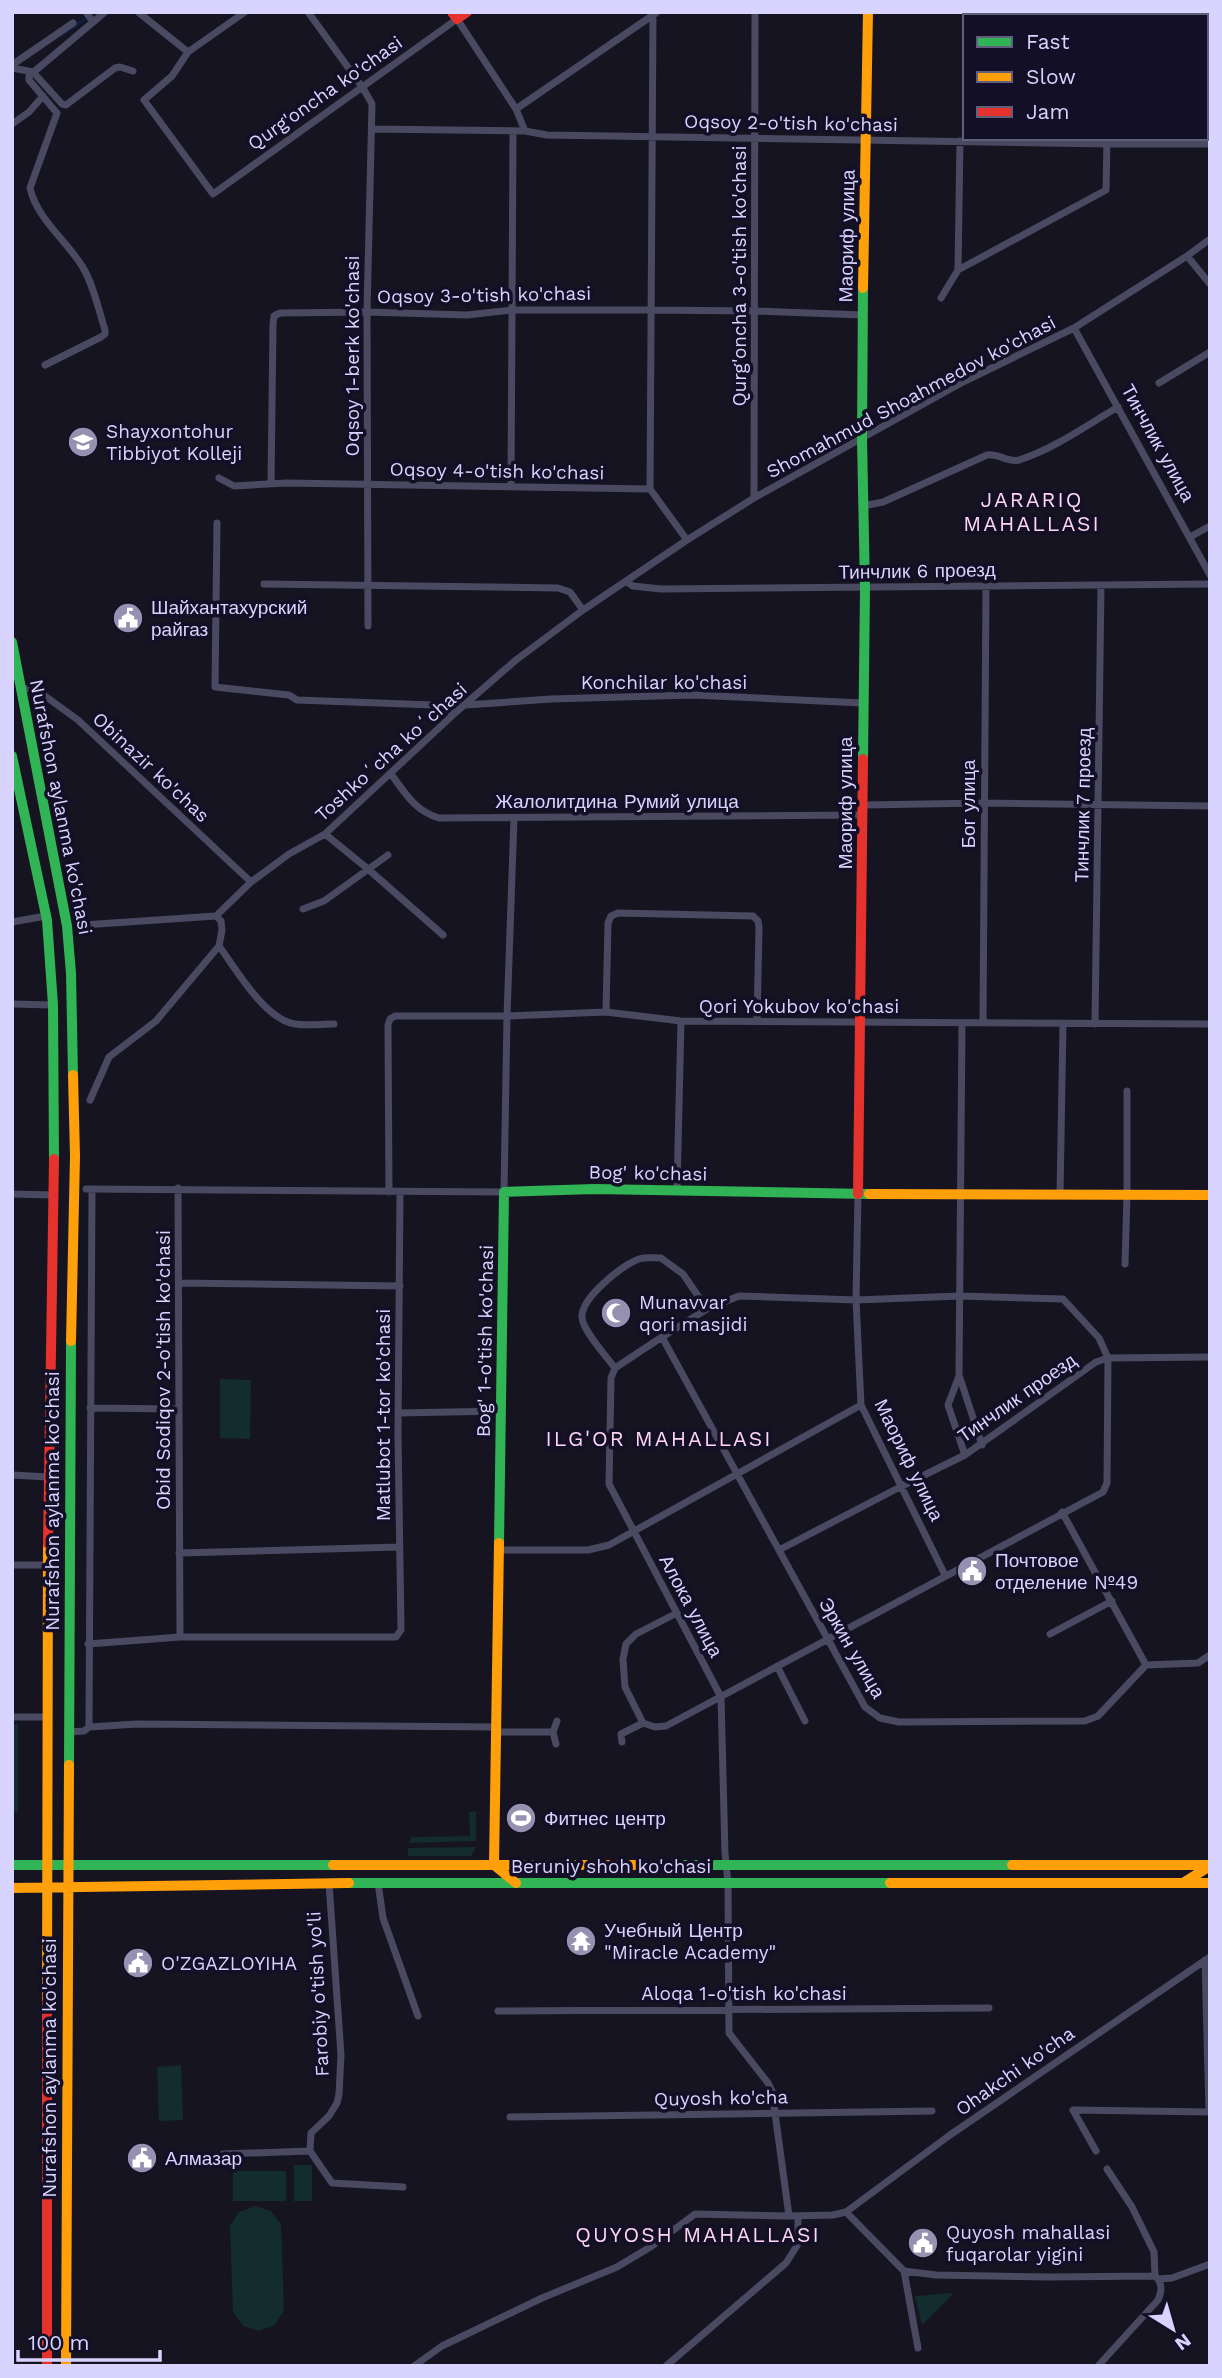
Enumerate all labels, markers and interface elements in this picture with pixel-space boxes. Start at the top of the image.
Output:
legend [963,14,1208,140]
text: Fast [1026,29,1070,54]
street label: Qurg'oncha ko'chasi [243,31,407,155]
text: Slow [1026,64,1076,89]
text: Jam [1026,99,1069,124]
street label: Oqsoy 2-o'tish ko'chasi [684,110,898,136]
street label: Qurg'oncha 3-o'tish ko'chasi [728,145,751,407]
street label: Маориф улица [834,169,860,303]
street label: Oqsoy 1-berk ko'chasi [341,255,364,457]
street label: Oqsoy 3-o'tish ko'chasi [377,282,591,308]
street label: Shomahmud Shoahmedov ko'chasi [763,311,1059,483]
street label: Тинчлик улица [1116,380,1200,506]
place label: Shayxontohur Tibbiyot Kolleji [106,420,242,465]
school or university icon: Shayxontohur Tibbiyot Kolleji [66,425,100,459]
street label: Oqsoy 4-o'tish ko'chasi [389,458,605,484]
district label: JARARIQ MAHALLASI [963,487,1101,536]
street label: Тинчлик 6 проезд [838,558,996,584]
place label: Шайхантахурский райгаз [151,596,307,641]
public building icon: Шайхантахурский райгаз [111,601,145,635]
street label: Konchilar ko'chasi [581,671,747,694]
street label: Nurafshon aylanma ko'chasi [25,677,97,937]
street label: Toshkoʻcha koʻchasi [310,678,472,826]
street label: Obinazir ko'chas [88,707,214,827]
street label: Тинчлик 7 проезд [1070,727,1096,883]
street label: Маориф улица [834,736,857,869]
street label: Бог улица [957,759,980,848]
street label: Жалолитдина Румий улица [495,790,739,813]
street label: Qori Yokubov ko'chasi [699,995,899,1018]
street label: Bog' ko'chasi [588,1160,708,1186]
street label: Obid Sodiqov 2-o'tish ko'chasi [152,1230,175,1510]
street label: Bog' 1-o'tish ko'chasi [472,1245,498,1437]
place label: Munavvar qori masjidi [639,1291,748,1336]
mosque icon: Munavvar qori masjidi [599,1296,633,1330]
street label: Matlubot 1-tor ko'chasi [372,1309,395,1521]
street label: Тинчлик проезд [953,1349,1081,1447]
street label: Nurafshon aylanma ko'chasi [41,1371,64,1631]
street label: Маориф улица [870,1395,949,1525]
district label: ILG'OR MAHALLASI [546,1426,772,1451]
place label: Почтовое отделение №49 [995,1549,1138,1594]
street label: Алока улица [654,1551,728,1661]
public building icon: Почтовое отделение №49 [955,1554,989,1588]
street label: Эркин улица [814,1594,890,1703]
sports icon: Фитнес центр [504,1801,538,1835]
place label: Фитнес центр [544,1807,666,1830]
street label: Beruniy shoh ko'chasi [511,1855,711,1878]
street label: Farobiy o'tish yo'li [302,1911,334,2077]
place label: Учебный Центр "Miracle Academy" [604,1919,776,1964]
temple icon: Учебный Центр "Miracle Academy" [564,1924,598,1958]
street label: Nurafshon aylanma ko'chasi [38,1938,61,2198]
public building icon: O'ZGAZLOYIHA [121,1946,155,1980]
place label: O'ZGAZLOYIHA [161,1952,297,1975]
street label: Aloqa 1-o'tish ko'chasi [641,1982,847,2005]
street label: Ohakchi ko'cha [951,2021,1079,2120]
street label: Quyosh ko'cha [654,2085,788,2111]
public building icon: Алмазар [125,2141,159,2175]
place label: Алмазар [165,2147,242,2170]
place label: Quyosh mahallasi fuqarolar yigini [946,2221,1110,2266]
district label: QUYOSH MAHALLASI [575,2222,821,2247]
public building icon: Quyosh mahallasi fuqarolar yigini [906,2226,940,2260]
north arrow [1138,2294,1208,2364]
scale bar [18,2318,159,2362]
text: N [1170,2329,1195,2356]
text: 100 m [28,2330,90,2355]

